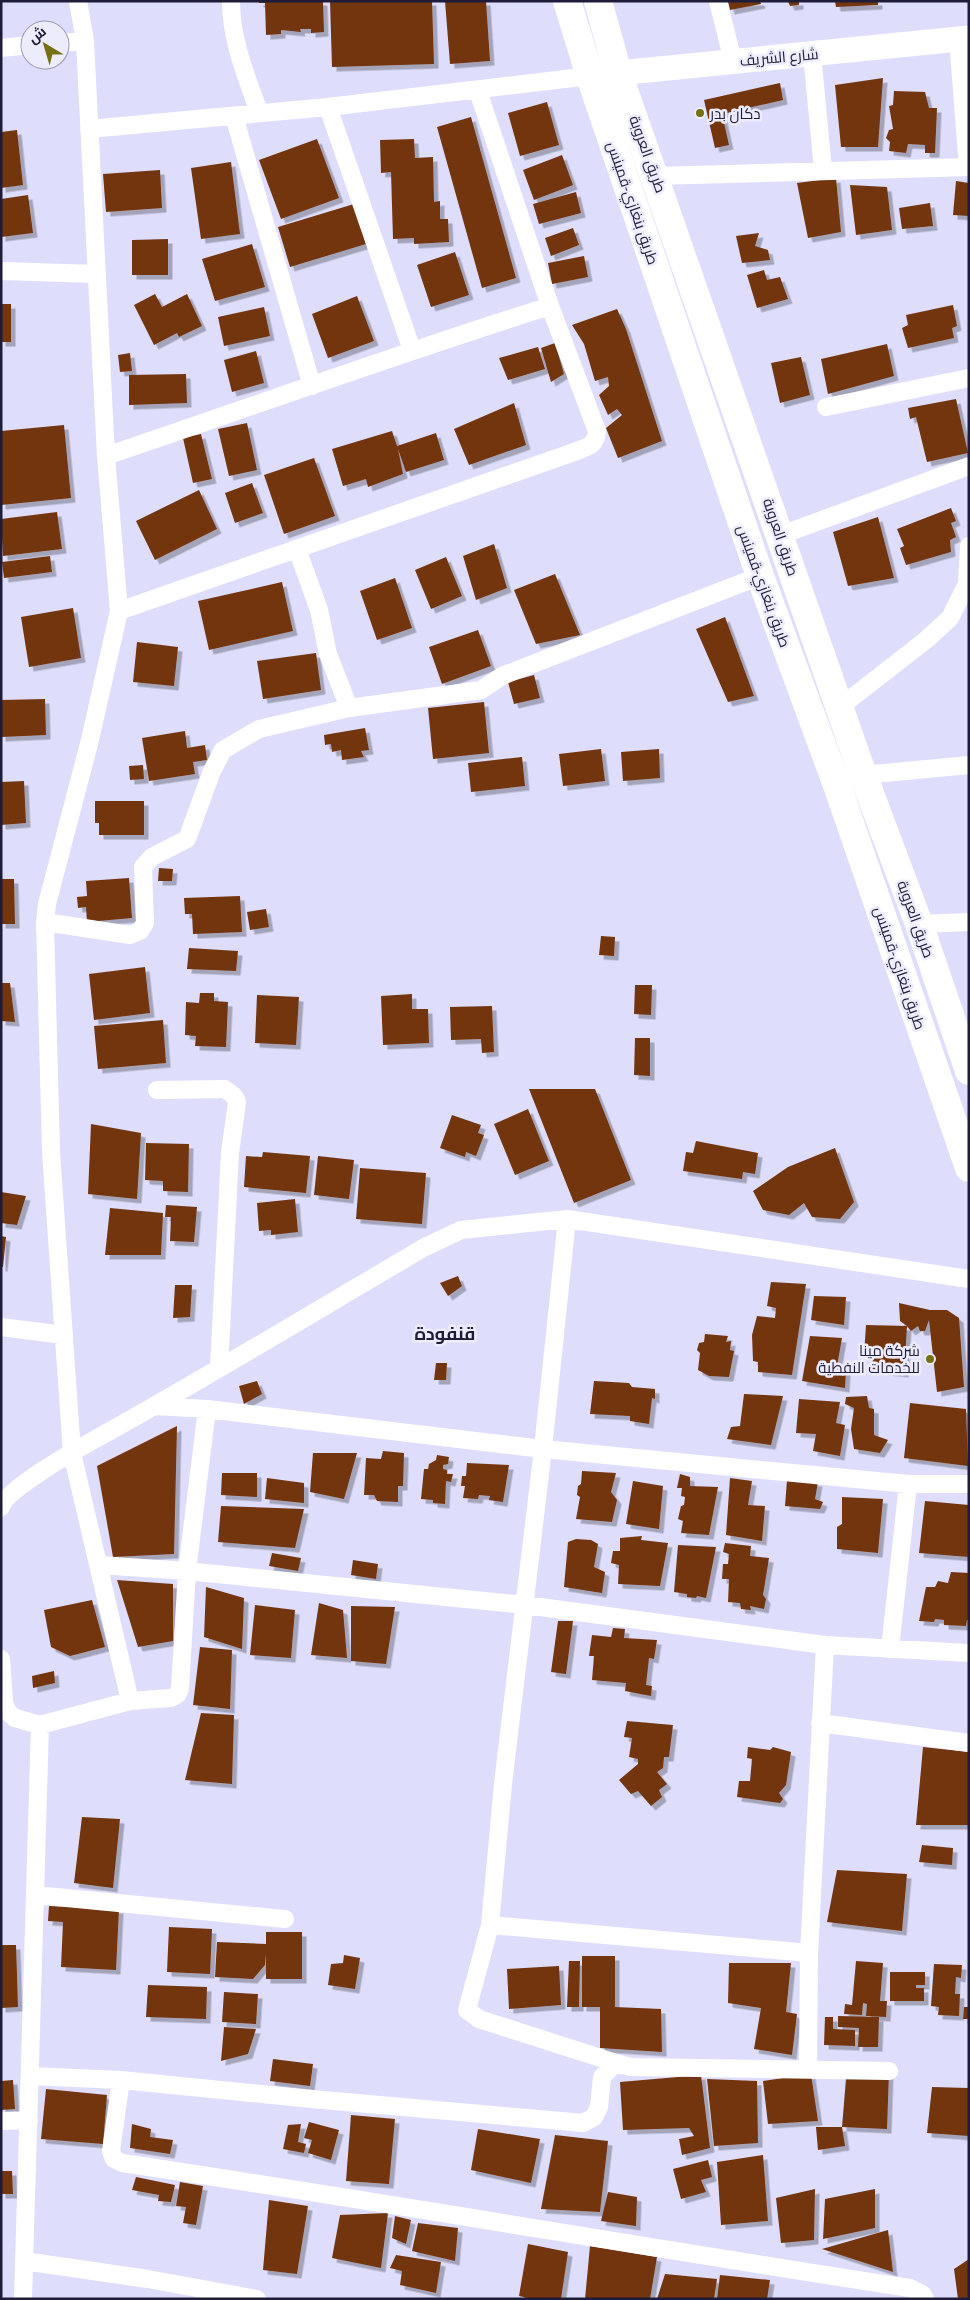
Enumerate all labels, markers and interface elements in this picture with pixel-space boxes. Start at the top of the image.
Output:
north arrow [20,20,70,70]
text: ش [24,21,50,48]
street label: شارع الشريف [739,43,819,72]
place label: دكان بدر [709,103,761,124]
marker: دكان بدر [694,107,706,119]
street label: طريق العروبة [624,112,672,196]
street label: طريق بنغازي-قمينس [600,139,664,268]
street label: طريق العروبة [758,495,804,579]
street label: طريق بنغازي-قمينس [730,522,796,651]
street label: طريق العروبة [892,877,940,961]
street label: طريق بنغازي-قمينس [867,904,931,1033]
district label: قنفودة [415,1321,475,1346]
place label: شركة مينا للخدمات النفطية [818,1340,920,1378]
marker: شركة مينا للخدمات النفطية [924,1353,936,1365]

